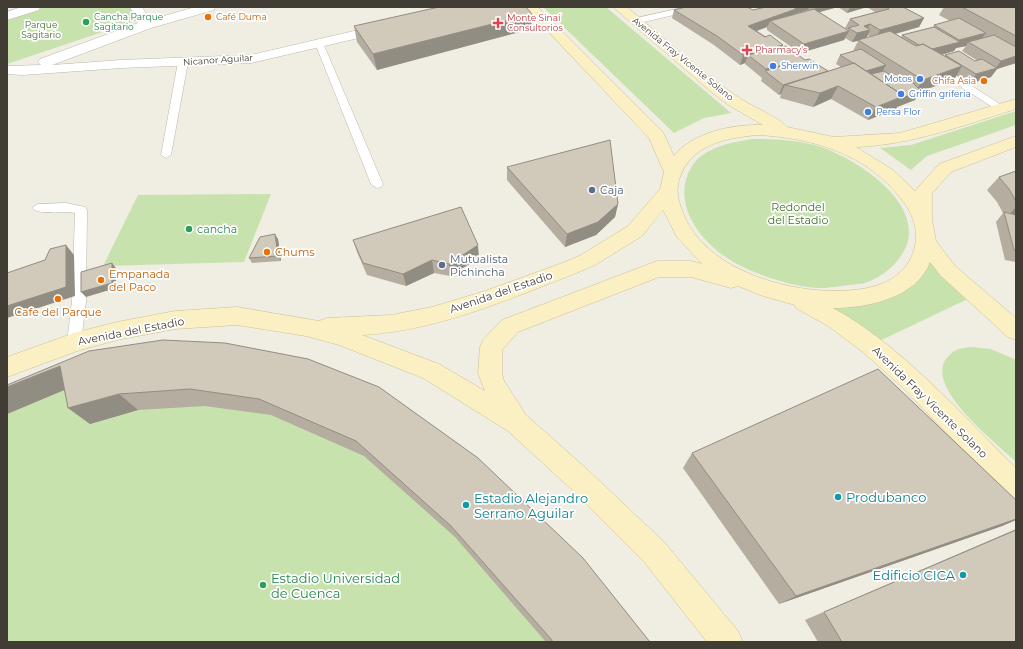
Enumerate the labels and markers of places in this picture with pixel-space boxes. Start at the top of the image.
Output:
place label: Cancha Parque Sagitario [94,11,164,32]
place label: Café Duma [216,11,267,22]
marker: Café Duma [203,12,213,22]
place label: Monte Sinaí Consultorios [507,12,563,33]
marker: Cancha Parque Sagitario [81,17,91,27]
marker: Monte Sinaí Consultorios [492,17,504,29]
place label: Pharmacy's [755,44,808,55]
marker: Pharmacy's [742,45,752,55]
place label: Sherwin [781,60,818,71]
marker: Sherwin [768,61,778,71]
place label: Motos [884,73,913,84]
marker: Motos [915,74,925,84]
place label: Chifa Asia [932,75,976,86]
marker: Chifa Asia [979,76,989,86]
place label: Griffin griferia [909,88,971,99]
marker: Griffin griferia [896,89,906,99]
place label: Persa Flor [876,106,921,117]
marker: Persa Flor [863,107,873,117]
place label: Caja [600,183,624,197]
marker: Caja [587,185,597,195]
place label: cancha [197,222,237,236]
marker: cancha [184,224,194,234]
place label: Chums [275,245,315,259]
marker: Chums [262,247,272,257]
place label: Mutualista Pichincha [450,252,508,279]
marker: Mutualista Pichincha [437,260,447,270]
place label: Empanada del Paco [109,267,170,294]
marker: Empanada del Paco [96,275,106,285]
marker: Cafe del Parque [53,294,63,304]
place label: Cafe del Parque [14,305,102,319]
place label: Produbanco [846,489,926,505]
place label: Estadio Alejandro Serrano Aguilar [474,490,588,521]
marker: Produbanco [833,492,843,502]
marker: Estadio Alejandro Serrano Aguilar [461,500,471,510]
place label: Edificio CICA [873,567,956,583]
place label: Estadio Universidad de Cuenca [271,570,400,601]
marker: Edificio CICA [958,570,968,580]
marker: Estadio Universidad de Cuenca [258,580,268,590]

